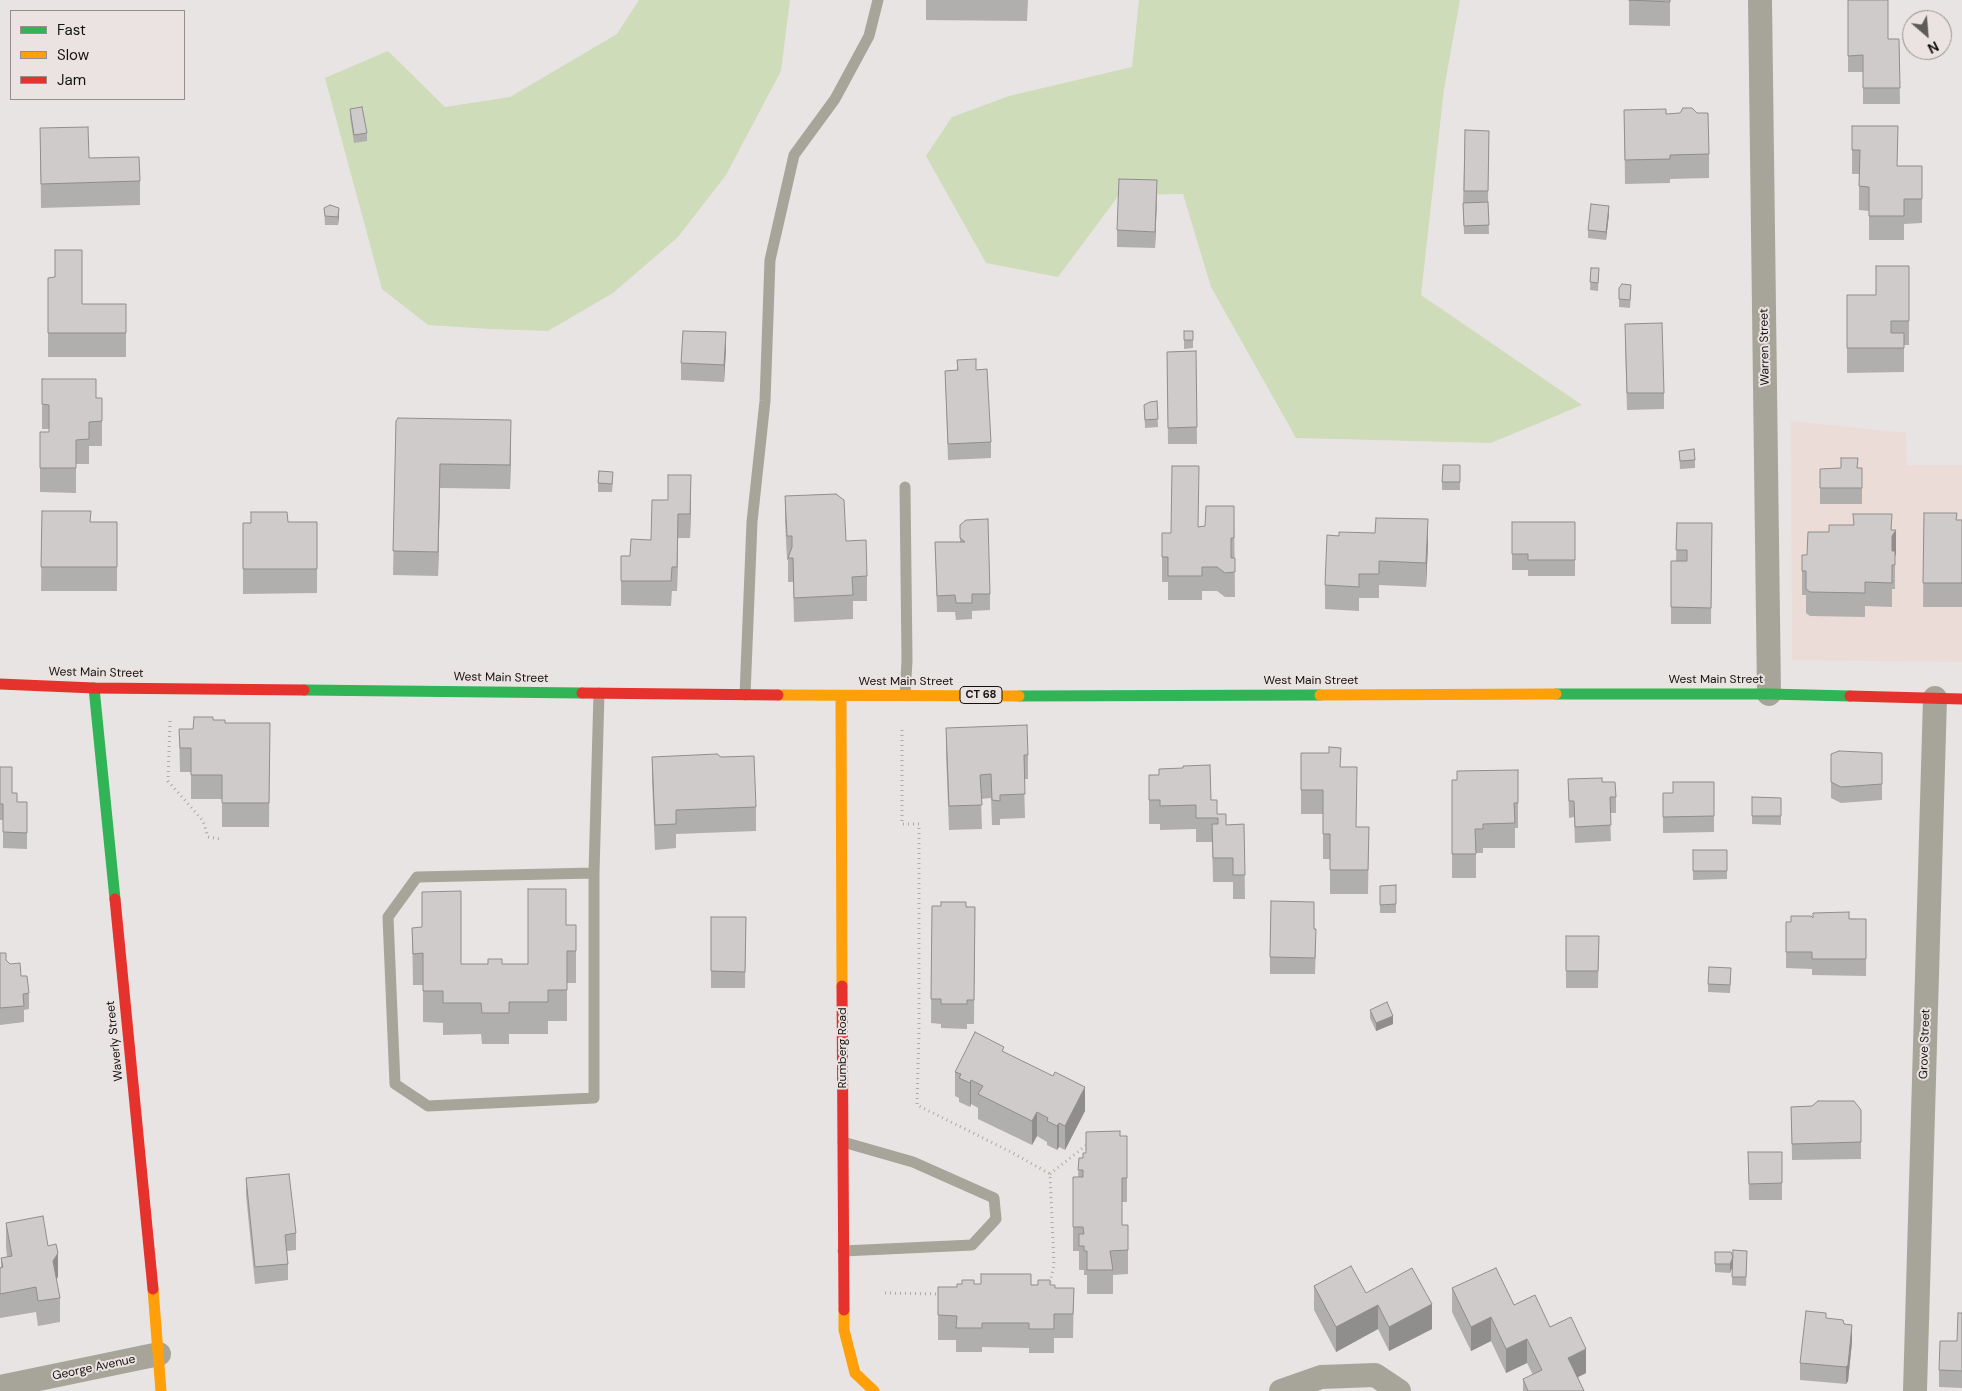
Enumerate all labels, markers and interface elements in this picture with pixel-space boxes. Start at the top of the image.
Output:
legend [10,10,185,100]
north arrow [1902,10,1952,60]
text: Fast [57,20,86,40]
text: N [1925,37,1942,58]
text: Slow [57,45,89,65]
text: Jam [57,70,86,90]
street label: Warren Street [1757,308,1773,386]
street label: West Main Street [48,665,144,681]
street label: West Main Street [453,670,549,686]
street label: West Main Street [1668,673,1764,687]
street label: West Main Street [1263,674,1359,688]
street label: West Main Street [858,675,954,689]
road number: CT 68 [960,686,1002,704]
street label: Waverly Street [104,1000,126,1082]
street label: Rumberg Road [836,1007,850,1089]
street label: Grove Street [1917,1009,1933,1079]
street label: George Avenue [51,1352,137,1384]

